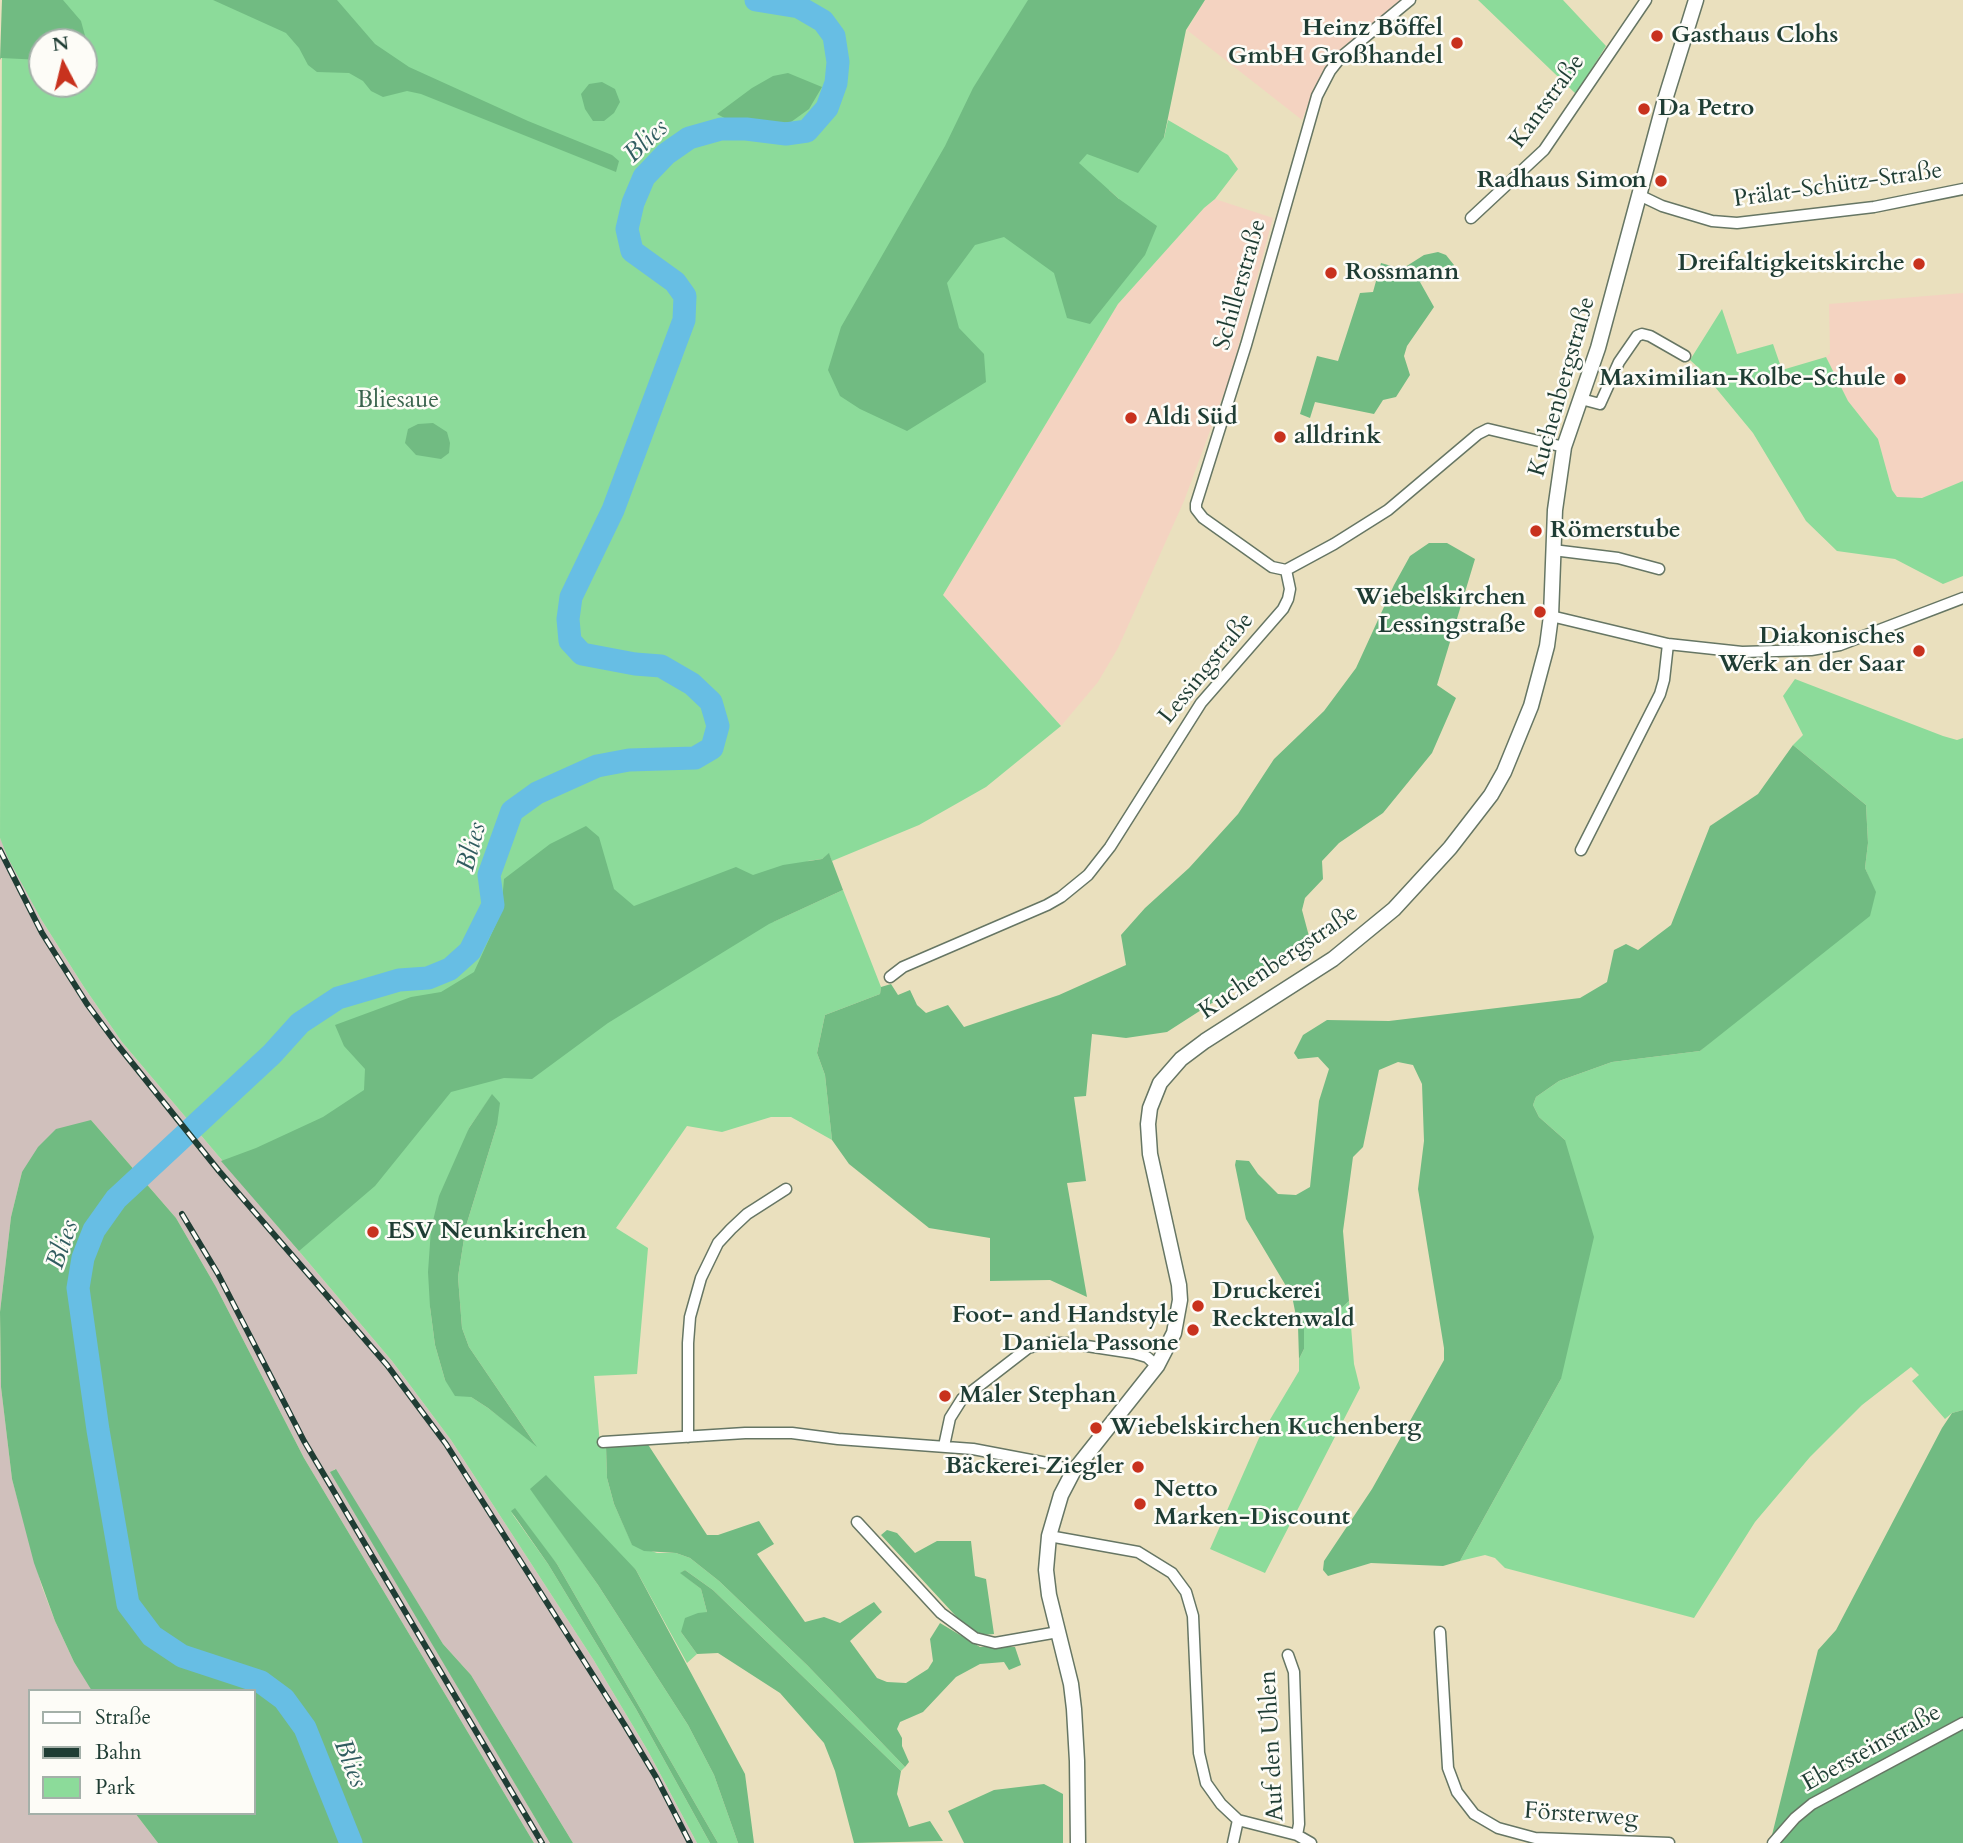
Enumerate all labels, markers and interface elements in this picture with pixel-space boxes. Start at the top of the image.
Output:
place label: Heinz Böffel GmbH Großhandel [1228,15,1443,71]
place label: Gasthaus Clohs [1671,22,1838,50]
north arrow [28,28,98,98]
marker: Gasthaus Clohs [1649,28,1665,44]
text: N [51,30,70,58]
marker: Heinz Böffel GmbH Großhandel [1449,35,1465,51]
street label: Kantstraße [1504,49,1592,155]
place label: Da Petro [1658,95,1754,123]
marker: Da Petro [1636,101,1652,117]
water label: Blies [618,114,676,170]
street label: Prälat-Schütz-Straße [1732,157,1944,215]
place label: Radhaus Simon [1477,167,1647,195]
marker: Radhaus Simon [1653,173,1669,189]
street label: Schillerstraße [1209,216,1273,354]
place label: Dreifaltigkeitskirche [1677,250,1905,278]
marker: Dreifaltigkeitskirche [1911,256,1927,272]
place label: Rossmann [1345,259,1459,287]
marker: Rossmann [1323,265,1339,281]
street label: Kuchenbergstraße [1524,294,1602,480]
place label: Maximilian-Kolbe-Schule [1599,365,1886,393]
marker: Maximilian-Kolbe-Schule [1892,371,1908,387]
park label: Bliesaue [357,387,439,415]
place label: Aldi Süd [1145,404,1238,432]
marker: Aldi Süd [1123,410,1139,426]
place label: alldrink [1294,423,1381,451]
marker: alldrink [1272,429,1288,445]
place label: Römerstube [1550,517,1681,545]
marker: Römerstube [1528,523,1544,539]
place label: Wiebelskirchen Lessingstraße [1355,584,1526,640]
marker: Wiebelskirchen Lessingstraße [1532,604,1548,620]
street label: Lessingstraße [1153,607,1261,731]
place label: Diakonisches Werk an der Saar [1718,623,1905,679]
marker: Diakonisches Werk an der Saar [1911,643,1927,659]
water label: Blies [452,819,494,875]
street label: Kuchenbergstraße [1194,899,1364,1027]
water label: Blies [41,1216,87,1274]
place label: ESV Neunkirchen [387,1218,587,1246]
marker: ESV Neunkirchen [365,1224,381,1240]
place label: Druckerei Recktenwald [1212,1278,1355,1334]
marker: Druckerei Recktenwald [1190,1298,1206,1314]
place label: Foot- and Handstyle Daniela Passone [952,1302,1179,1358]
marker: Foot- and Handstyle Daniela Passone [1185,1322,1201,1338]
place label: Maler Stephan [959,1382,1117,1410]
marker: Maler Stephan [937,1388,953,1404]
place label: Wiebelskirchen Kuchenberg [1110,1414,1421,1442]
marker: Wiebelskirchen Kuchenberg [1088,1420,1104,1436]
place label: Bäckerei Ziegler [945,1453,1124,1481]
marker: Bäckerei Ziegler [1130,1459,1146,1475]
place label: Netto Marken-Discount [1154,1476,1350,1532]
marker: Netto Marken-Discount [1132,1496,1148,1512]
street label: Auf den Uhlen [1255,1670,1291,1822]
legend [28,1689,256,1815]
street label: Ebersteinstraße [1798,1699,1946,1799]
text: Straße [95,1703,151,1732]
water label: Blies [325,1735,373,1793]
text: Bahn [95,1738,142,1767]
text: Park [95,1773,135,1802]
street label: Försterweg [1523,1798,1639,1834]

